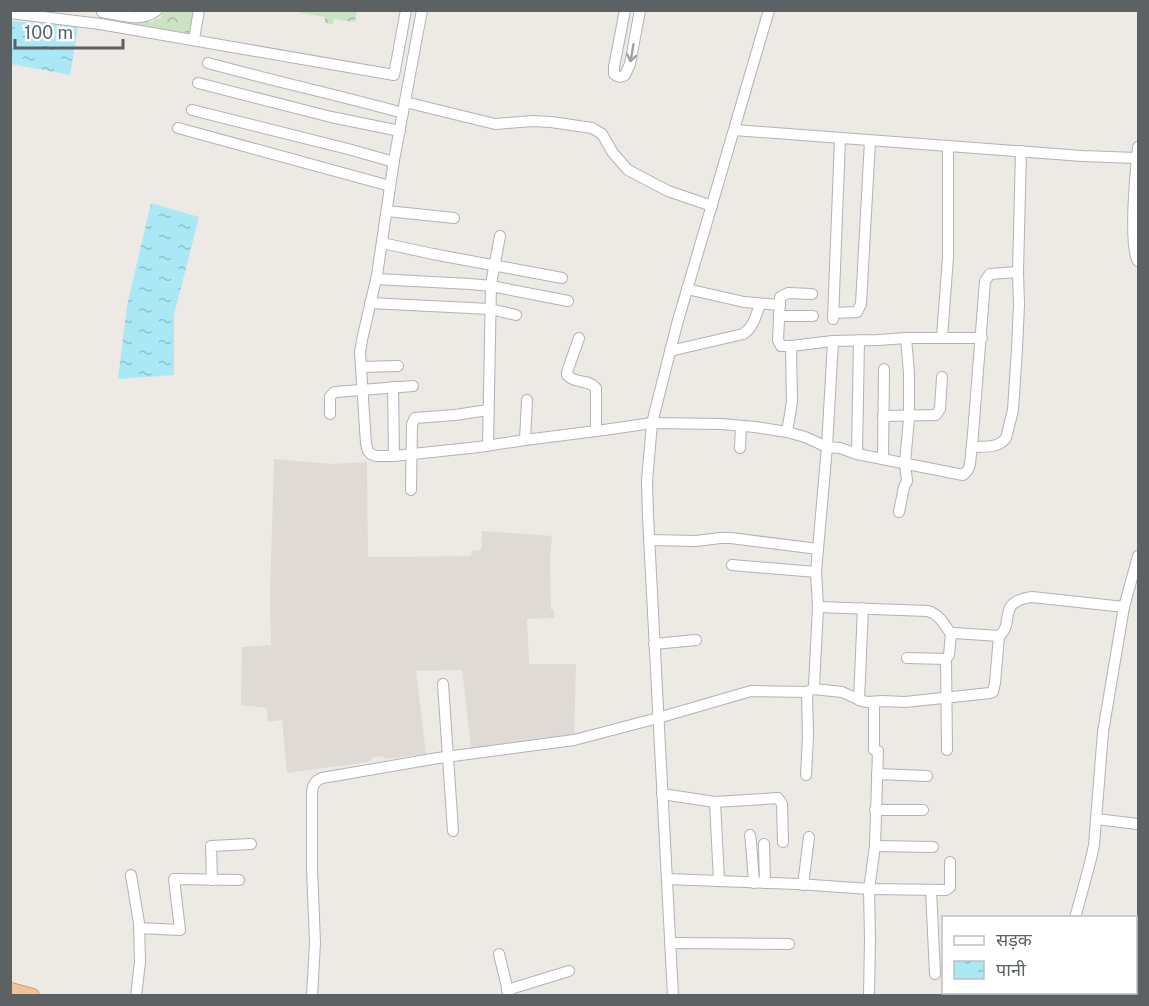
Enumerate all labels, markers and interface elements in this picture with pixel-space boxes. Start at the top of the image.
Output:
scale bar [15,12,123,50]
text: 100 m [24,22,73,43]
one-way arrow [626,43,637,62]
legend [942,916,1137,994]
text: सड़क [996,929,1033,950]
text: पानी [996,959,1026,980]

